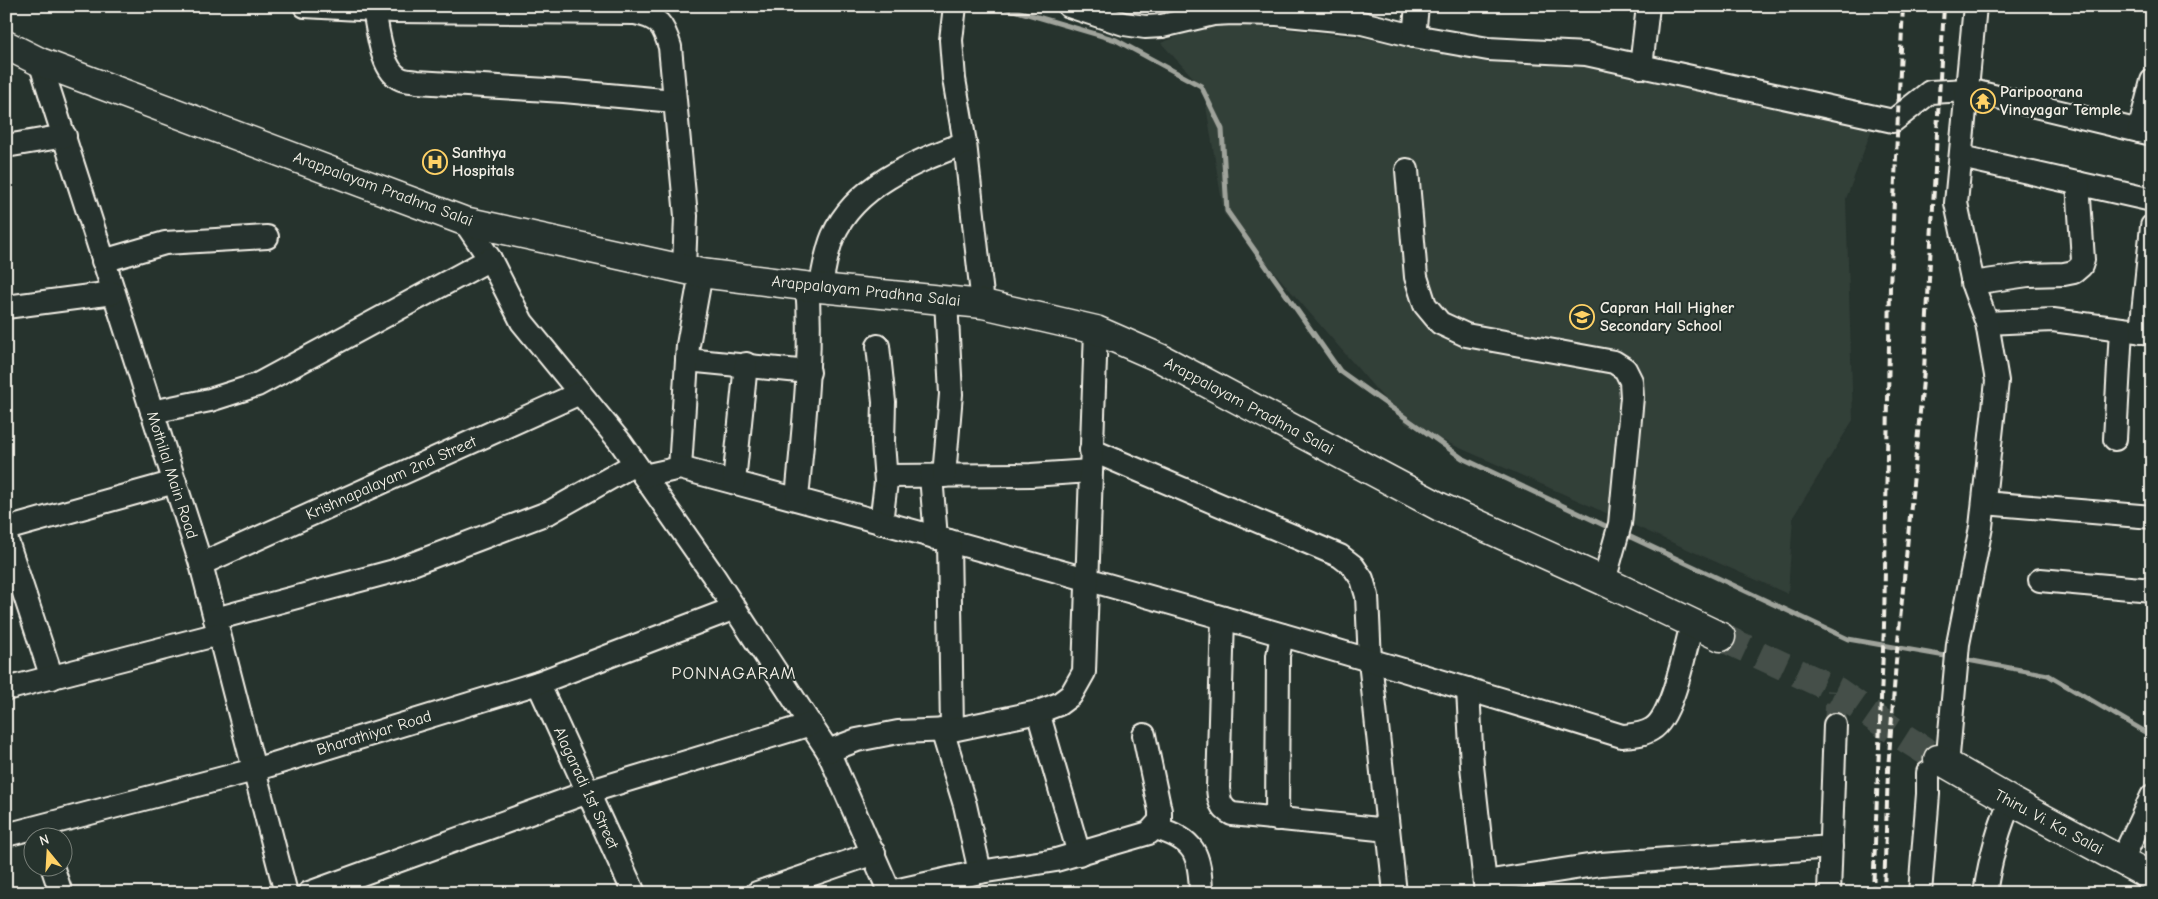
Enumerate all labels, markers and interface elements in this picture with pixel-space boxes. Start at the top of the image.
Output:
place label: Paripoorana Vinayagar Temple [2000,83,2121,119]
temple icon: Paripoorana Vinayagar Temple [1970,88,1996,114]
place label: Santhya Hospitals [452,144,514,180]
street label: Arappalayam Pradhna Salai [291,148,475,230]
hospital icon: Santhya Hospitals [422,149,448,175]
street label: Arappalayam Pradhna Salai [771,272,961,310]
place label: Capran Hall Higher Secondary School [1600,299,1735,335]
school or university icon: Capran Hall Higher Secondary School [1569,304,1595,330]
street label: Arappalayam Pradhna Salai [1161,354,1337,458]
street label: Mothilal Main Road [143,409,201,541]
street label: Krishnapalayam 2nd Street [303,432,479,524]
district label: PONNAGARAM [671,663,797,684]
street label: Bharathiyar Road [314,707,434,759]
street label: Alagaradi 1st Street [550,724,622,852]
street label: Thiru. Vi. Ka. Salai [1992,786,2106,858]
north arrow [22,826,72,876]
text: N [37,831,51,850]

